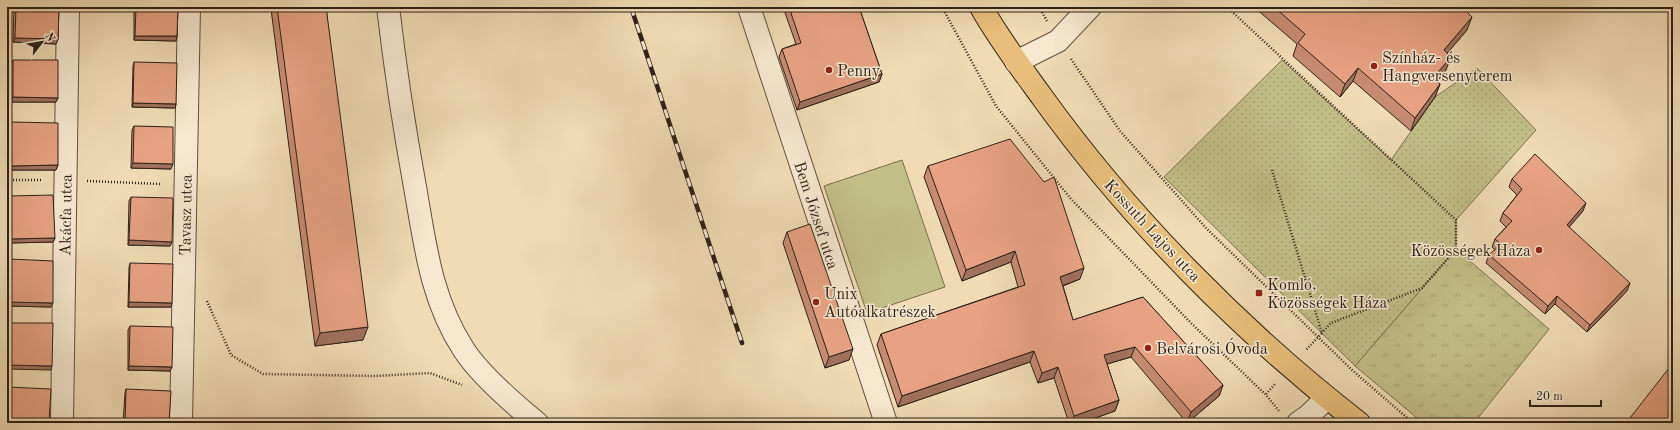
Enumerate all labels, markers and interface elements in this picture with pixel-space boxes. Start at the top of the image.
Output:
north arrow [22,22,62,62]
text: N [42,31,56,45]
place label: Színház- és Hangversenyterem [1382,51,1513,85]
marker: Színház- és Hangversenyterem [1369,61,1379,71]
place label: Penny [837,64,881,80]
marker: Penny [824,65,834,75]
street label: Bem József utca [790,160,840,272]
street label: Akácfa utca [58,174,76,256]
street label: Tavasz utca [178,174,196,256]
street label: Kossuth Lajos utca [1100,177,1203,286]
place label: Közösségek Háza [1410,244,1531,260]
marker: Közösségek Háza [1534,245,1544,255]
place label: Komló, Közösségek Háza [1267,278,1388,312]
place label: Unix Autóalkatrészek [824,287,936,321]
marker: Komló, Közösségek Háza [1254,288,1264,298]
marker: Unix Autóalkatrészek [811,297,821,307]
place label: Belvárosi Óvoda [1156,337,1268,358]
marker: Belvárosi Óvoda [1143,343,1153,353]
scale bar [1530,382,1601,408]
text: 20 m [1536,391,1563,403]

